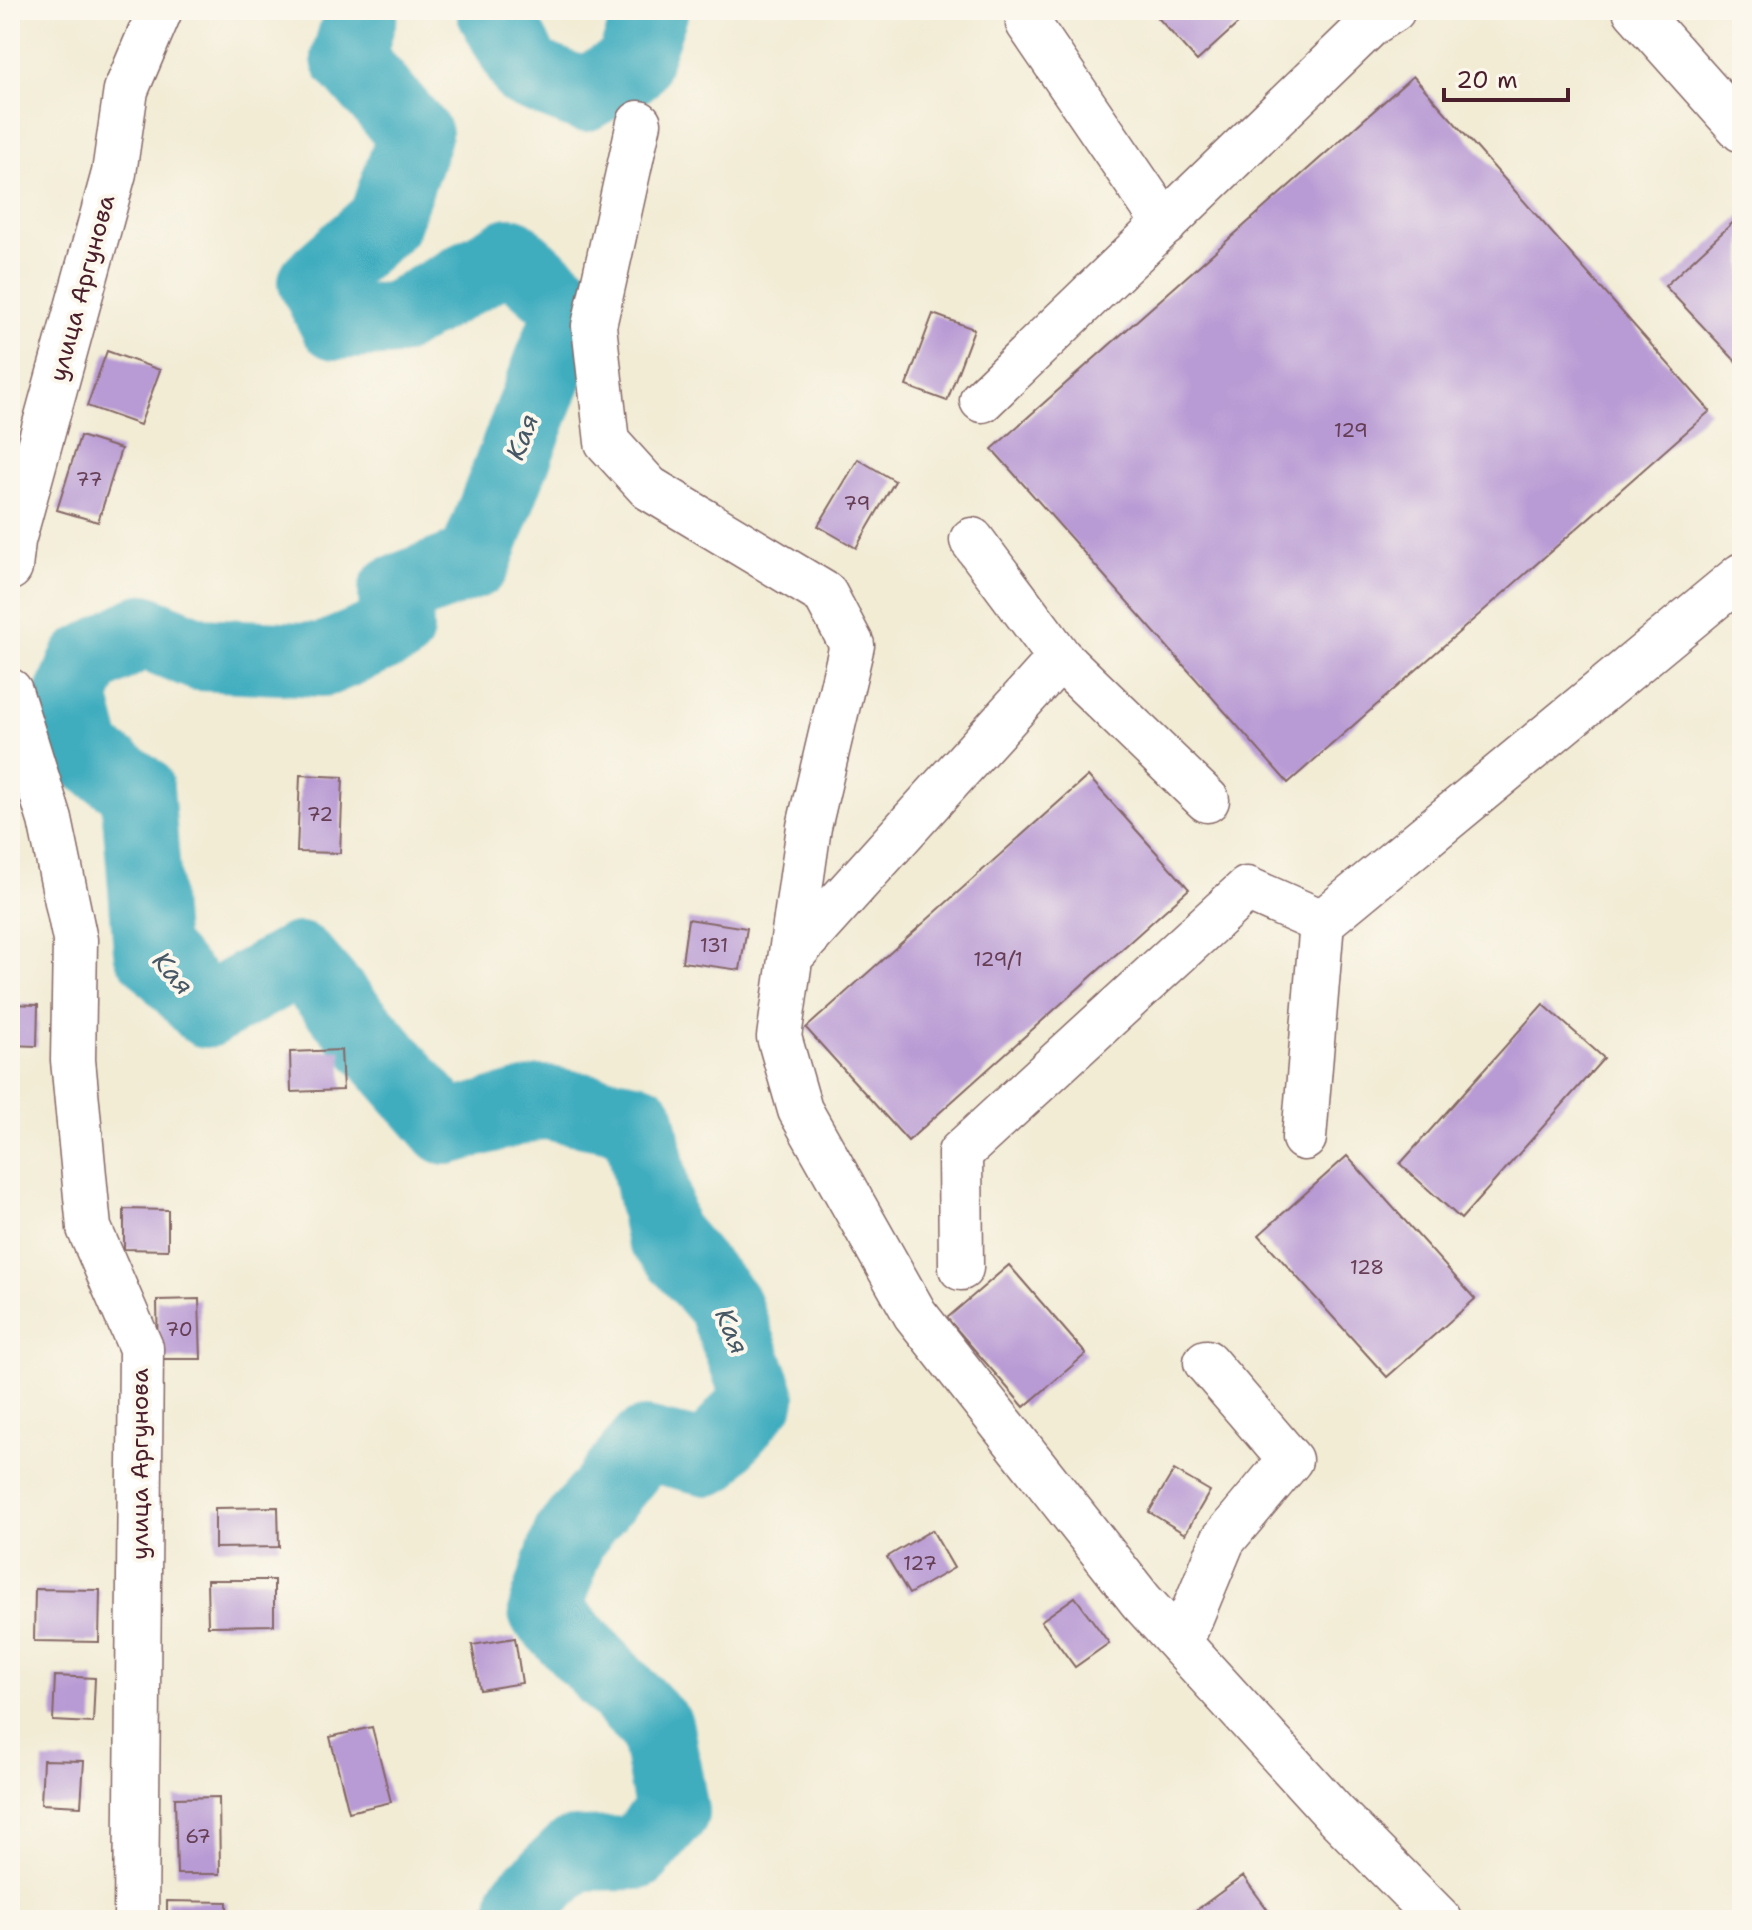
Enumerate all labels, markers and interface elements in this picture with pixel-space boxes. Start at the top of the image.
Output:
scale bar [1444,52,1568,102]
text: 20 m [1456,64,1518,96]
street label: улица Аргунова [42,191,122,385]
water label: Кая [497,409,546,465]
house number: 129 [1334,417,1368,443]
house number: 77 [76,466,102,492]
house number: 79 [843,490,871,516]
house number: 72 [307,801,333,827]
house number: 131 [700,932,728,958]
water label: Кая [145,944,202,1002]
house number: 129/1 [973,946,1023,972]
house number: 128 [1350,1254,1384,1280]
water label: Кая [707,1303,758,1359]
house number: 70 [165,1316,193,1342]
street label: улица Аргунова [124,1368,156,1560]
house number: 127 [903,1550,937,1576]
house number: 67 [185,1823,211,1849]

